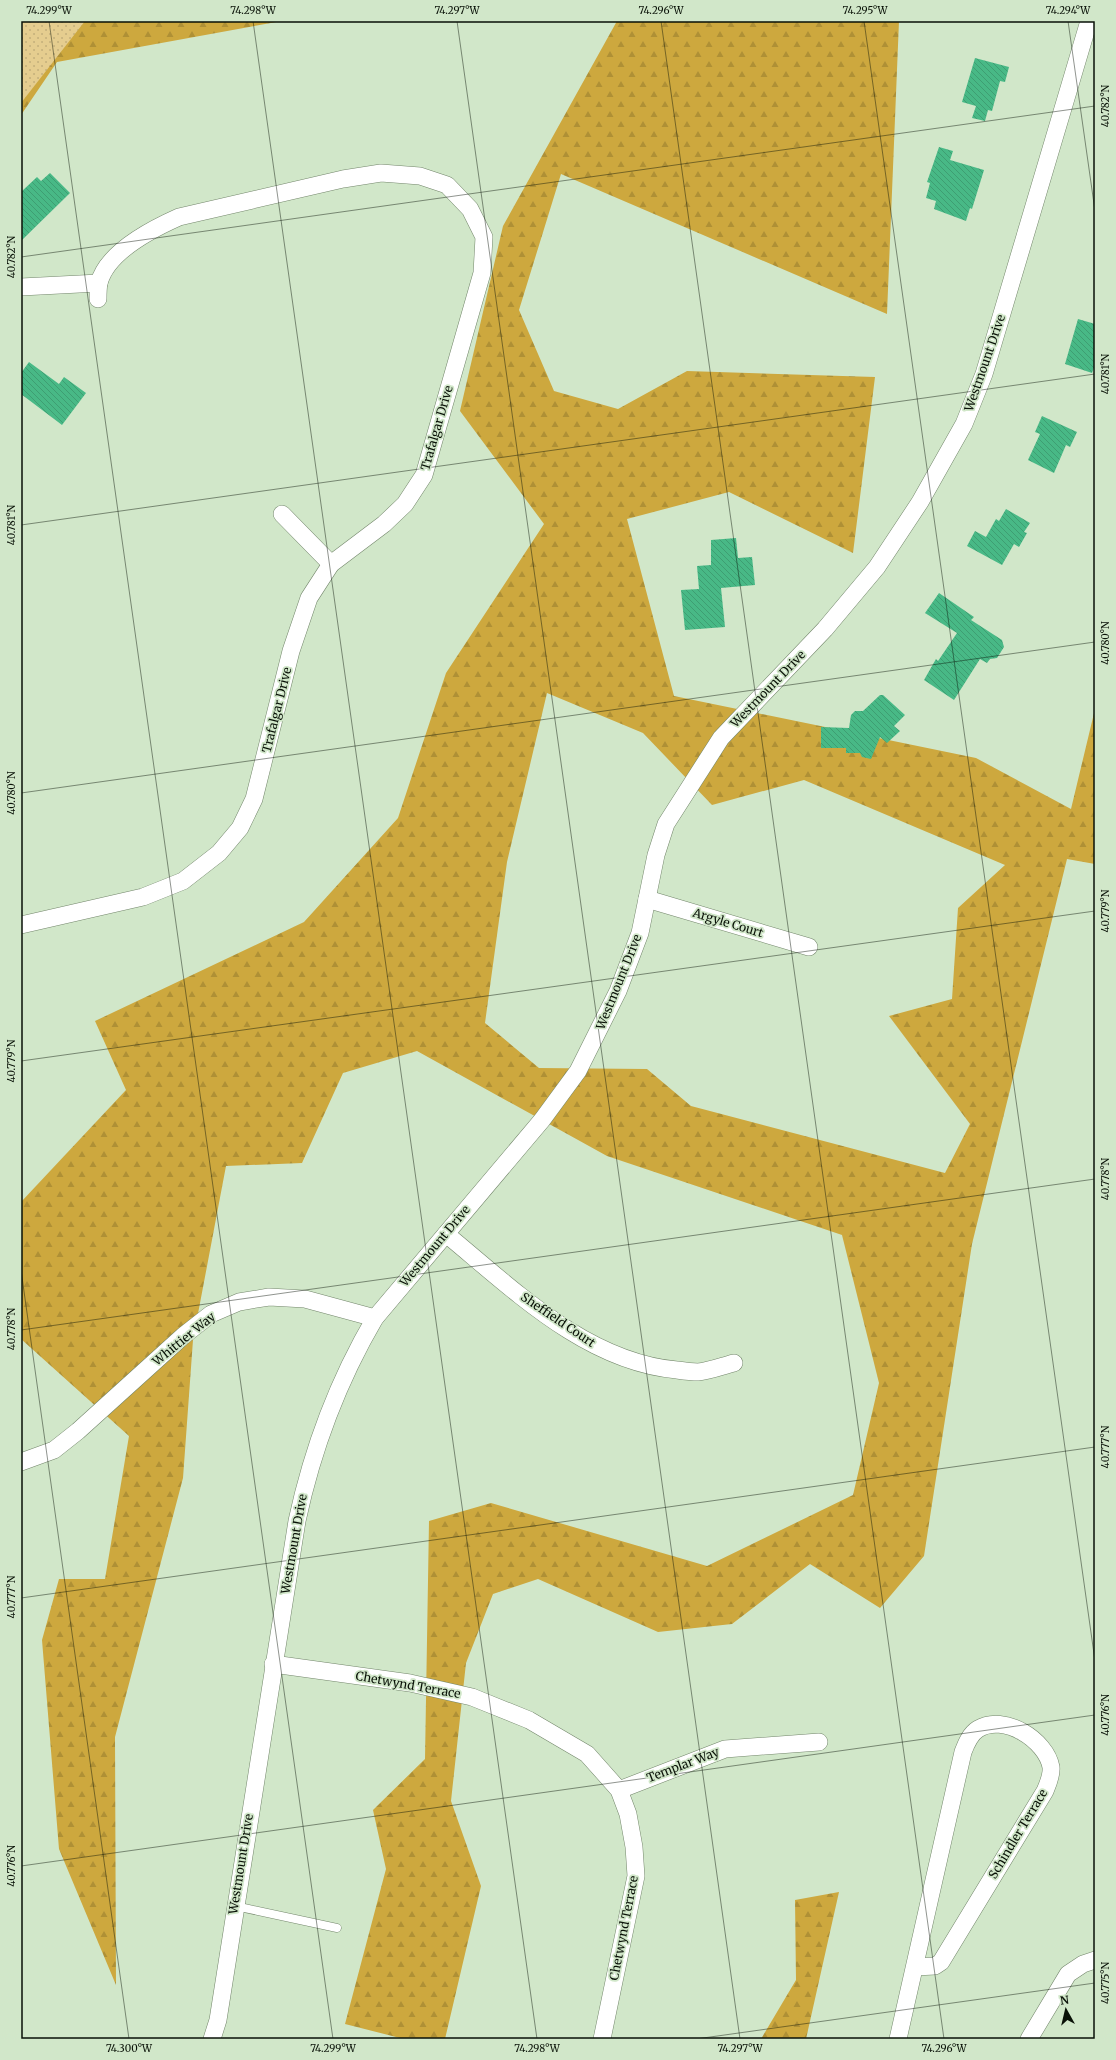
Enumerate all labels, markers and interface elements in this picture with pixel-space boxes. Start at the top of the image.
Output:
text: 74.299°W [26,4,73,17]
text: 74.298°W [230,4,277,17]
text: 74.297°W [434,4,481,17]
text: 74.296°W [639,4,684,17]
text: 74.295°W [843,4,888,17]
text: 74.294°W [1046,4,1091,17]
text: 40.782°N [1099,84,1112,127]
text: 40.782°N [5,235,18,278]
street label: Westmount Drive [961,313,1008,414]
text: 40.781°N [1099,353,1112,394]
street label: Trafalgar Drive [417,384,456,472]
text: 40.781°N [5,504,18,545]
text: 40.780°N [1099,621,1112,665]
street label: Westmount Drive [726,647,808,731]
street label: Trafalgar Drive [259,665,294,754]
text: 40.780°N [5,771,18,815]
text: 40.779°N [1099,889,1112,932]
street label: Argyle Court [690,904,766,940]
street label: Westmount Drive [592,932,644,1033]
text: 40.779°N [5,1039,18,1082]
text: 40.778°N [1099,1157,1112,1200]
street label: Westmount Drive [396,1202,473,1290]
street label: Sheffield Court [518,1289,599,1350]
text: 40.778°N [5,1307,18,1350]
street label: Whittier Way [149,1309,218,1369]
text: 40.777°N [1099,1425,1112,1468]
street label: Westmount Drive [277,1493,310,1596]
text: 40.777°N [5,1575,18,1618]
street label: Chetwynd Terrace [354,1668,462,1701]
text: 40.776°N [1099,1694,1112,1736]
street label: Templar Way [645,1744,721,1785]
street label: Schindler Terrace [985,1786,1050,1881]
street label: Westmount Drive [225,1813,256,1916]
text: 40.776°N [5,1845,18,1887]
street label: Chetwynd Terrace [606,1874,641,1981]
text: 40.775°N [1099,1962,1112,2004]
north arrow [1046,1990,1086,2030]
text: N [1059,1993,1070,2008]
text: 74.300°W [106,2042,153,2055]
text: 74.299°W [310,2042,357,2055]
text: 74.298°W [514,2042,561,2055]
text: 74.297°W [717,2042,764,2055]
text: 74.296°W [922,2042,967,2055]

